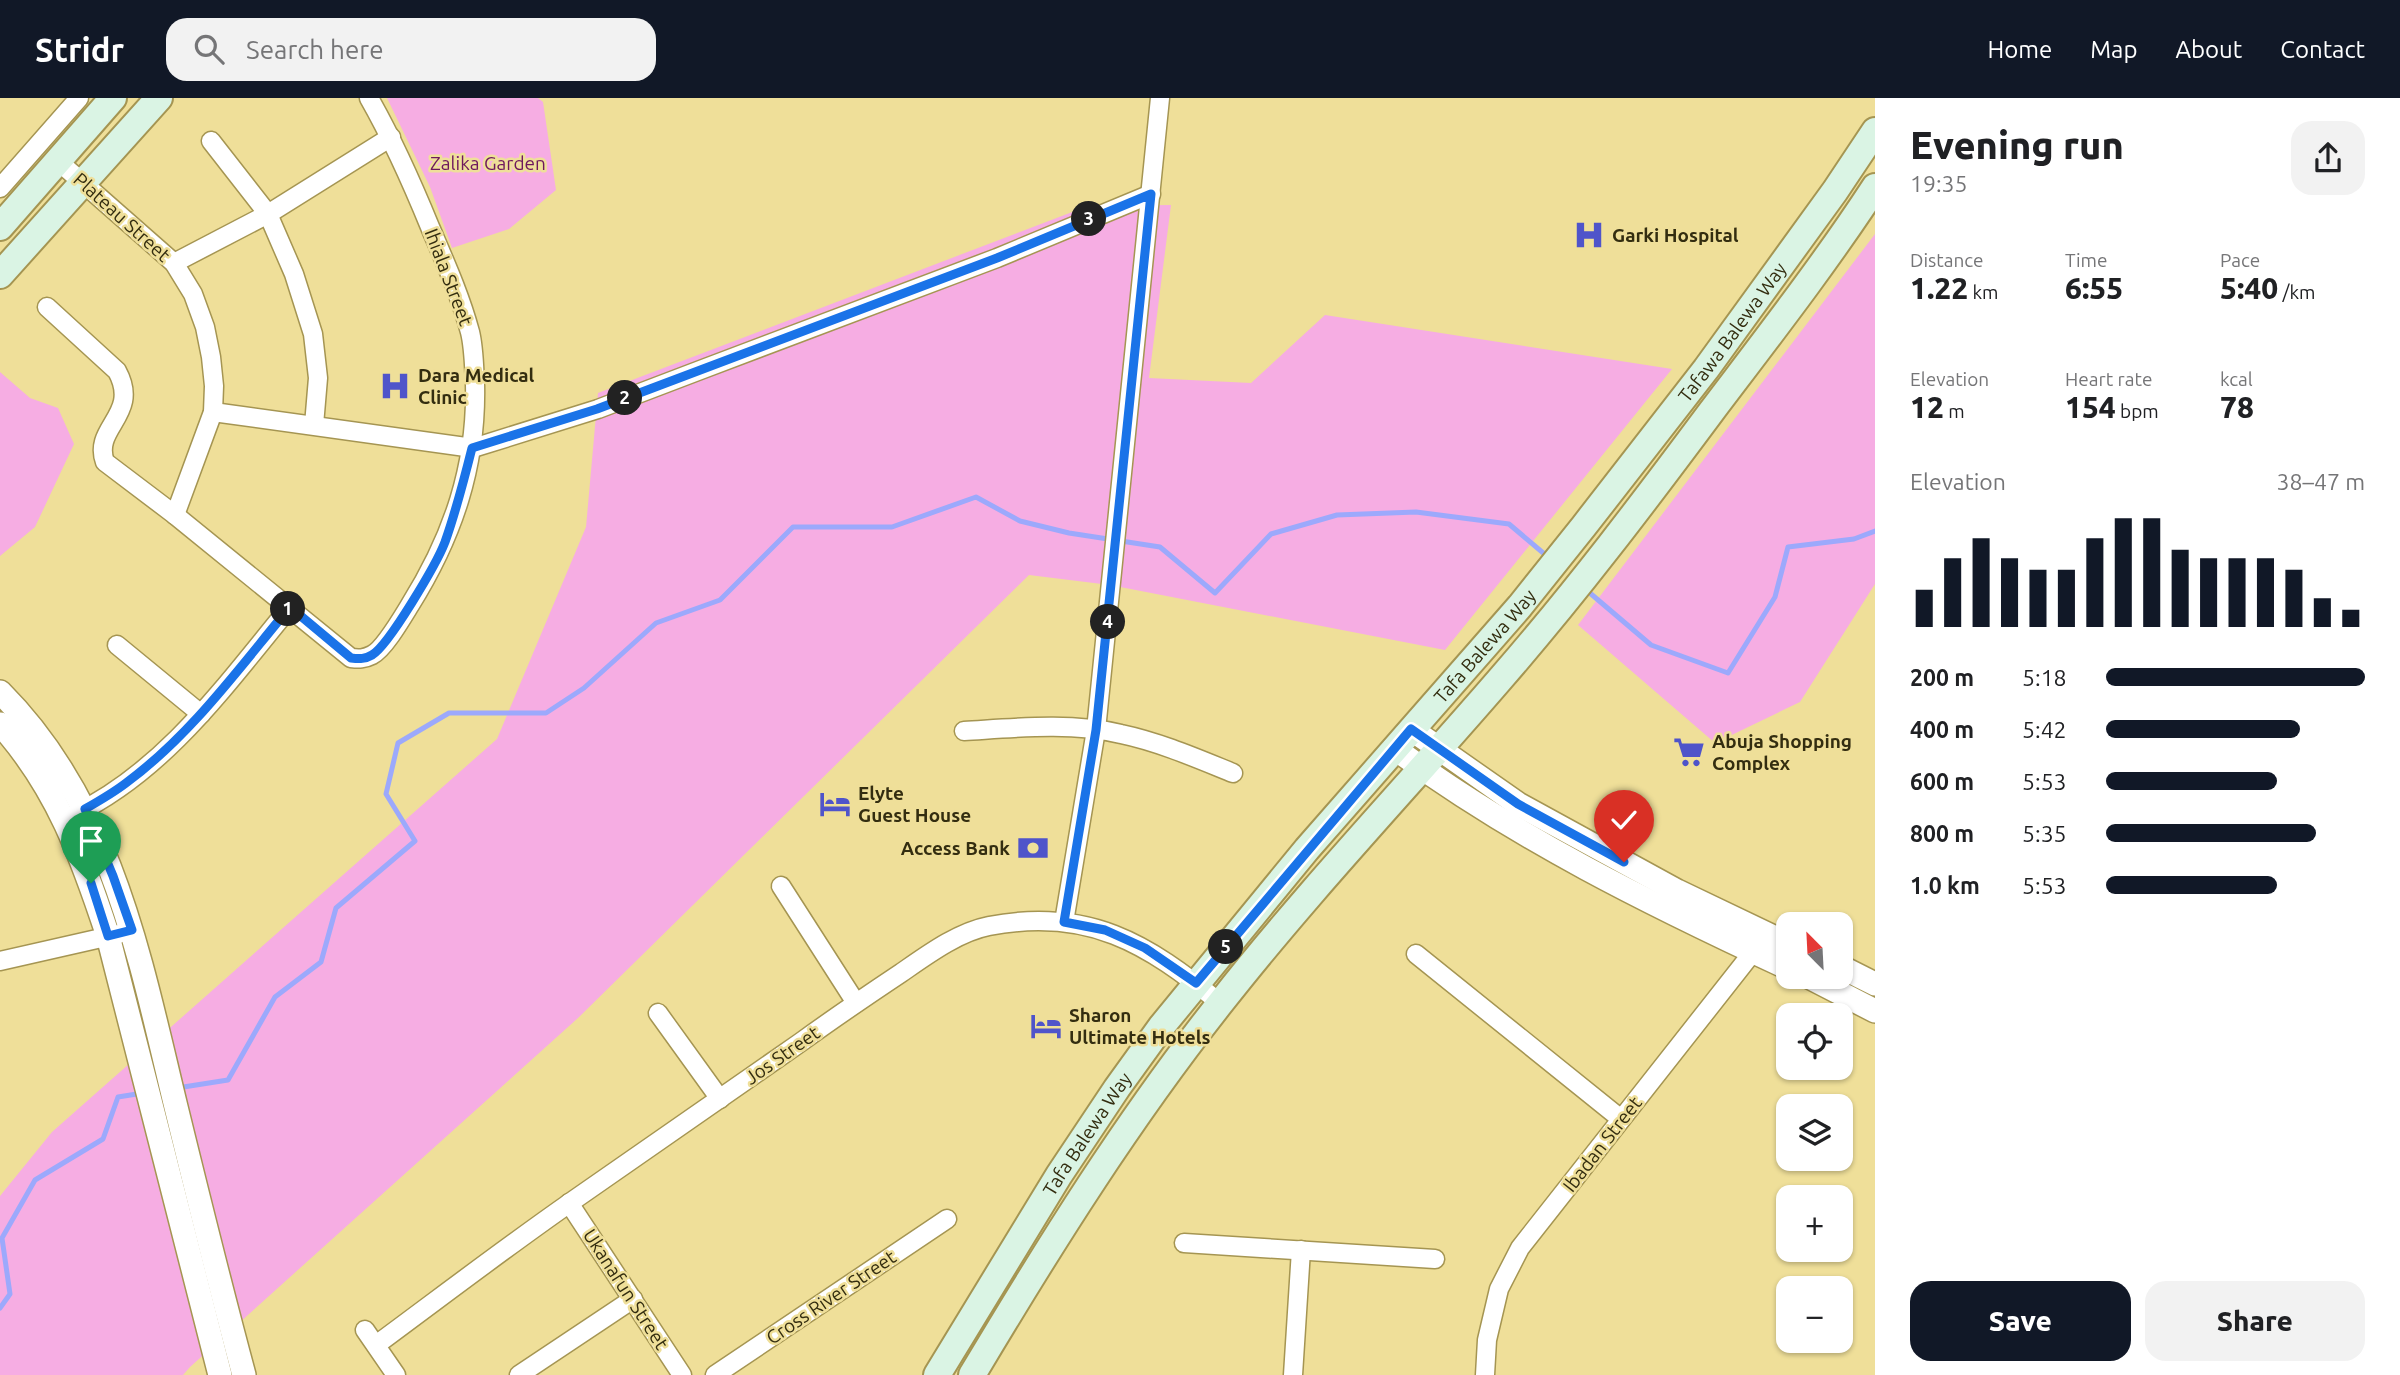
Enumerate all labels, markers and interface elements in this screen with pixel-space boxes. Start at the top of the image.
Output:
search box [166,18,656,81]
icon: search [190,30,228,68]
text: Stridr [35,31,124,68]
text: Search here [246,35,383,64]
text: Home [1987,36,2052,63]
text: Map [2090,36,2137,63]
text: About [2175,36,2242,63]
text: Contact [2280,36,2365,63]
button: share [2291,121,2365,195]
text: Evening run [1910,124,2124,166]
park label: Zalika Garden [430,152,546,174]
street label: Plateau Street [69,168,175,266]
text: 19:35 [1910,171,1968,196]
pin: 3 [1072,202,1106,236]
text: 3 [1083,207,1094,229]
hospital icon: Garki Hospital [1572,218,1606,252]
place label: Garki Hospital [1612,224,1739,246]
street label: Ihiala Street [420,225,478,329]
text: Distance [1910,249,1984,271]
text: Time [2065,249,2107,271]
text: Pace [2220,249,2260,271]
street label: Tafawa Balewa Way [1674,258,1791,406]
text: 1.22 [1910,271,1968,305]
text: 6:55 [2065,271,2123,305]
text: 5:40 [2220,271,2278,305]
text: km [1968,281,1998,303]
text: /km [2278,281,2316,303]
place label: Dara Medical Clinic [418,364,534,408]
text: Elevation [1910,368,1989,390]
text: Heart rate [2065,368,2152,390]
text: kcal [2220,368,2253,390]
hospital icon: Dara Medical Clinic [378,369,412,403]
pin: 2 [608,380,642,416]
text: 2 [619,386,630,408]
text: 12 [1910,390,1944,424]
text: 154 [2065,390,2116,424]
text: 78 [2220,390,2254,424]
text: m [1944,400,1965,422]
text: bpm [2116,400,2159,422]
text: Elevation [1910,469,2006,494]
text: 38–47 m [2277,469,2365,494]
street label: Tafa Balewa Way [1429,585,1540,707]
pin: 1 [270,592,306,626]
text: 1 [282,597,293,619]
pin: 4 [1090,604,1126,640]
text: 4 [1102,610,1113,632]
text: 200 m [1910,665,1974,690]
text: 5:18 [2022,665,2067,690]
text: 400 m [1910,717,1974,742]
text: 5:42 [2022,717,2067,742]
place label: Abuja Shopping Complex [1712,730,1852,774]
supermarket icon: Abuja Shopping Complex [1672,735,1706,769]
text: 600 m [1910,769,1974,794]
text: 5:53 [2022,769,2067,794]
place label: Elyte Guest House [858,782,971,826]
hotel icon: Elyte Guest House [818,787,852,821]
pin [1594,790,1654,862]
icon: check [1605,801,1643,839]
pin [61,811,121,883]
text: 800 m [1910,821,1974,846]
text: 5:35 [2022,821,2067,846]
icon: arrive [72,822,110,860]
bank icon: Access Bank [1016,831,1050,865]
place label: Access Bank [901,837,1010,859]
text: 1.0 km [1910,873,1980,898]
text: 5:53 [2022,873,2067,898]
north arrow [1776,912,1853,989]
map controls [1776,912,1853,1353]
pin: 5 [1208,930,1244,964]
text: 5 [1220,935,1231,957]
button: locate [1776,1003,1853,1080]
place label: Sharon Ultimate Hotels [1069,1004,1210,1048]
hotel icon: Sharon Ultimate Hotels [1029,1009,1063,1043]
street label: Jos Street [740,1021,824,1089]
street label: Tafa Balewa Way [1038,1068,1136,1199]
street label: Ibadan Street [1558,1092,1646,1196]
button: layers [1776,1094,1853,1171]
button: + [1776,1185,1853,1262]
street label: Ukanafun Street [579,1225,673,1354]
street label: Cross River Street [762,1245,900,1348]
button: − [1776,1276,1853,1353]
button: Save [1910,1281,2131,1361]
button: Share [2145,1281,2365,1361]

